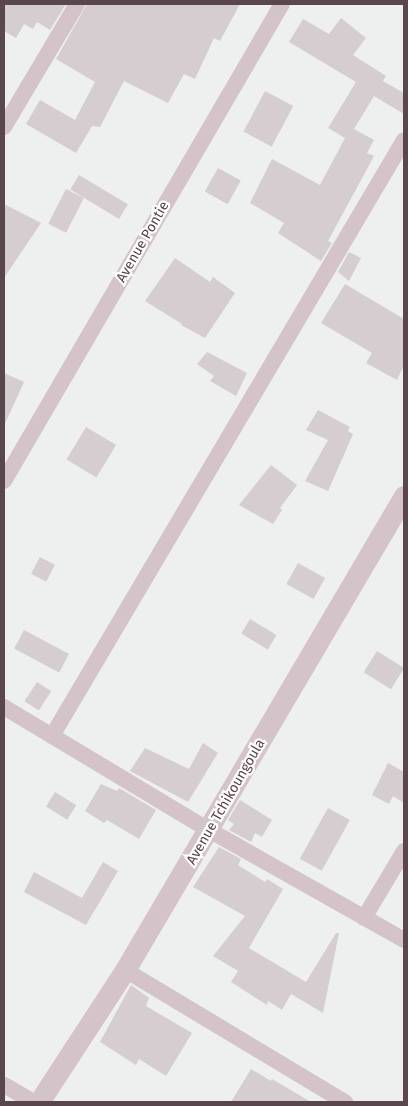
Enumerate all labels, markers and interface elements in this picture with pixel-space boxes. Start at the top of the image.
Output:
street label: Avenue Pontie [113,198,173,286]
street label: Avenue Tchikoungoula [183,736,269,868]

